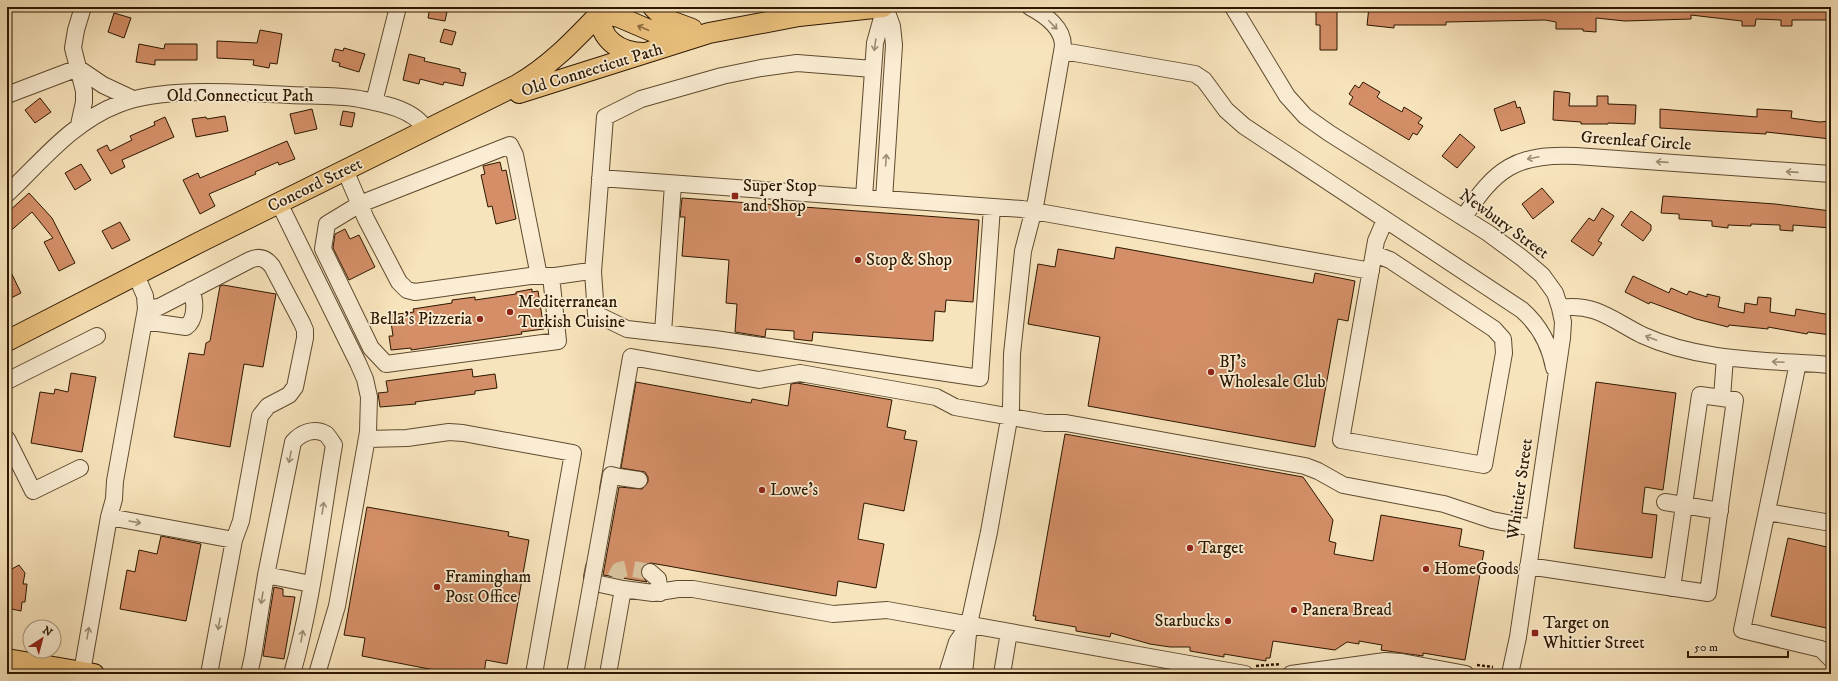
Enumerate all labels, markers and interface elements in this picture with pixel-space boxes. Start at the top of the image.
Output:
one-way arrow [1049,20,1058,30]
one-way arrow [638,24,650,31]
street label: Old Connecticut Path [519,38,665,102]
one-way arrow [871,38,879,51]
street label: Old Connecticut Path [167,85,313,107]
street label: Greenleaf Circle [1580,126,1692,156]
street label: Concord Street [264,152,366,217]
one-way arrow [883,154,890,167]
one-way arrow [1527,155,1540,163]
one-way arrow [1656,159,1669,166]
one-way arrow [1786,168,1799,175]
place label: Super Stop and Shop [743,175,817,217]
street label: Newbury Street [1455,184,1554,264]
marker: Super Stop and Shop [730,191,740,201]
place label: Stop & Shop [866,249,952,271]
marker: Stop & Shop [853,255,863,265]
place label: Mediterranean Turkish Cuisine [518,291,625,333]
marker: Mediterranean Turkish Cuisine [505,307,515,317]
place label: Bella's Pizzeria [369,308,473,330]
marker: Bella's Pizzeria [475,314,485,324]
one-way arrow [1645,334,1657,342]
place label: BJ's Wholesale Club [1218,351,1325,393]
one-way arrow [1772,358,1785,365]
marker: BJ's Wholesale Club [1206,367,1216,377]
street label: Whittier Street [1502,437,1538,542]
one-way arrow [286,450,294,463]
place label: Lowe's [770,479,819,501]
marker: Lowe's [757,485,767,495]
one-way arrow [320,502,328,515]
one-way arrow [128,518,141,526]
place label: Target [1198,537,1244,559]
marker: Target [1185,543,1195,553]
place label: HomeGoods [1434,558,1519,580]
marker: HomeGoods [1421,564,1431,574]
place label: Framingham Post Office [445,566,532,608]
marker: Framingham Post Office [432,582,442,592]
one-way arrow [258,591,266,604]
place label: Panera Bread [1302,599,1392,621]
marker: Panera Bread [1289,605,1299,615]
place label: Starbucks [1154,610,1220,632]
place label: Target on Whittier Street [1542,612,1645,654]
marker: Starbucks [1223,616,1233,626]
one-way arrow [215,617,223,630]
north arrow [22,619,62,659]
text: N [40,623,55,640]
one-way arrow [84,627,92,640]
marker: Target on Whittier Street [1530,628,1540,638]
one-way arrow [298,630,306,643]
scale bar [1688,633,1788,659]
text: 50 m [1694,640,1718,655]

